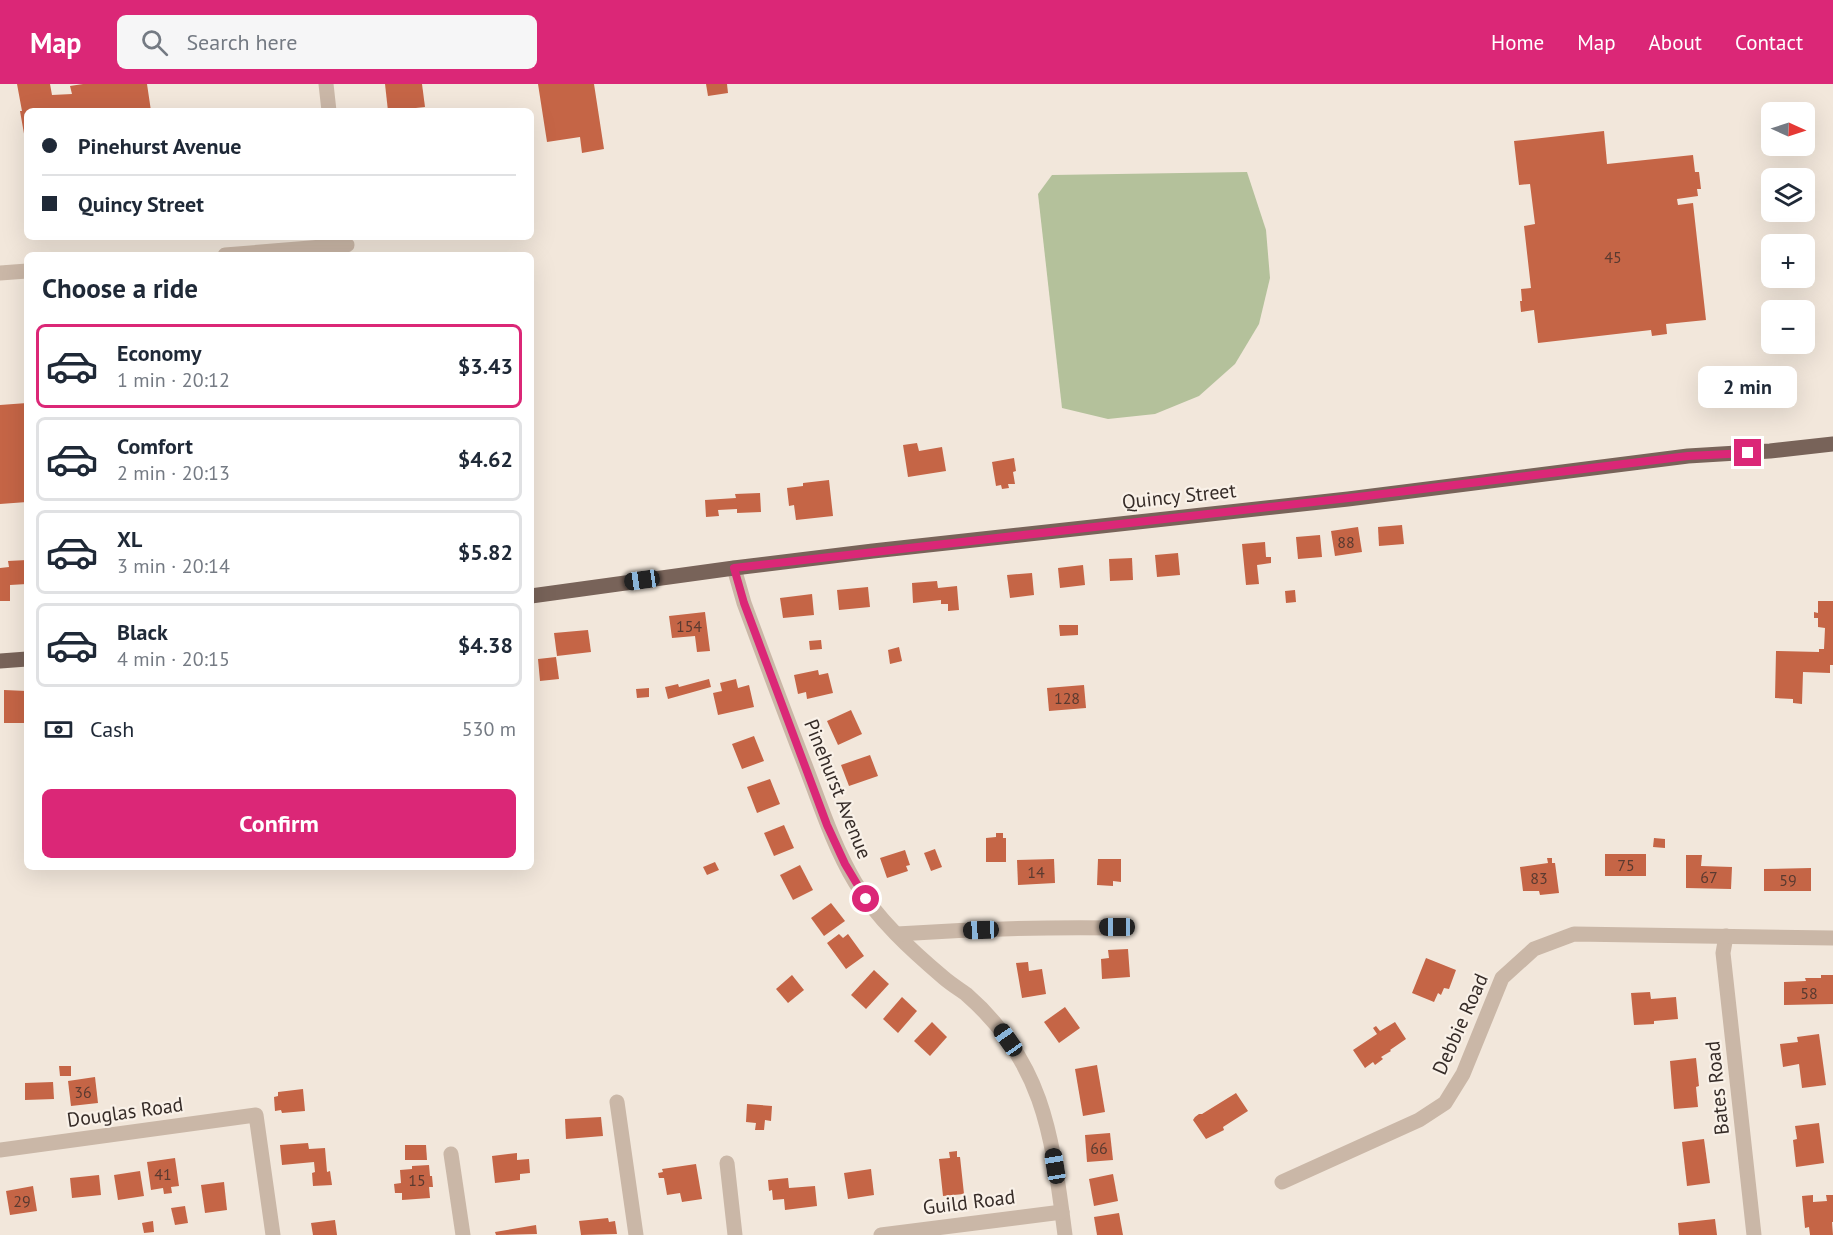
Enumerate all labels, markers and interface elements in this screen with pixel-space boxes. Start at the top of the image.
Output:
search box [117,15,537,69]
text: Map [30,24,81,61]
icon: search [138,26,171,59]
text: Search here [186,28,297,56]
text: Home [1491,29,1544,56]
text: Map [1577,29,1616,56]
text: About [1649,29,1702,56]
text: Contact [1735,29,1803,56]
north arrow [1761,102,1815,156]
map controls [1761,102,1815,354]
text: Pinehurst Avenue [78,132,241,160]
button: layers [1761,168,1815,222]
text: Quincy Street [78,190,204,218]
button: + [1761,234,1815,288]
house number: 45 [1604,247,1622,267]
text: Choose a ride [42,271,198,305]
button: − [1761,300,1815,354]
icon: car [45,339,99,393]
text: Economy [117,339,201,367]
text: $3.43 [458,352,513,380]
callout: 2 min [1698,366,1798,408]
text: 1 min · 20:12 [117,367,230,393]
text: 2 min [1723,374,1772,400]
icon: car [45,432,99,486]
text: Comfort [117,432,193,460]
route end [1734,439,1761,466]
text: $4.62 [458,445,513,473]
text: 2 min · 20:13 [117,460,230,486]
street label: Quincy Street [1121,477,1238,515]
icon: car [45,525,99,579]
text: XL [117,525,142,553]
house number: 88 [1337,532,1355,552]
text: $5.82 [458,538,513,566]
text: 3 min · 20:14 [117,553,230,579]
car [623,569,661,591]
house number: 154 [676,616,702,636]
icon: car [45,618,99,672]
text: Black [117,618,168,646]
text: $4.38 [458,631,513,659]
text: 4 min · 20:15 [117,646,230,672]
house number: 128 [1054,688,1080,708]
icon: cash [42,713,75,746]
text: Cash [90,715,134,743]
street label: Pinehurst Avenue [798,715,878,863]
text: 530 m [462,716,516,742]
button: Confirm [42,789,516,858]
house number: 75 [1617,855,1635,875]
house number: 14 [1027,862,1045,882]
house number: 67 [1700,867,1718,887]
house number: 83 [1530,868,1548,888]
house number: 59 [1779,870,1797,890]
route start [852,885,879,912]
car [1099,918,1135,936]
car [963,920,999,940]
street label: Debbie Road [1426,969,1494,1079]
house number: 58 [1800,983,1818,1003]
car [990,1020,1026,1060]
street label: Bates Road [1699,1040,1735,1136]
house number: 36 [74,1082,92,1102]
street label: Douglas Road [65,1091,185,1133]
house number: 66 [1090,1138,1108,1158]
car [1043,1147,1067,1185]
house number: 41 [154,1164,172,1184]
house number: 15 [408,1170,426,1190]
street label: Guild Road [921,1183,1017,1221]
house number: 29 [13,1191,31,1211]

